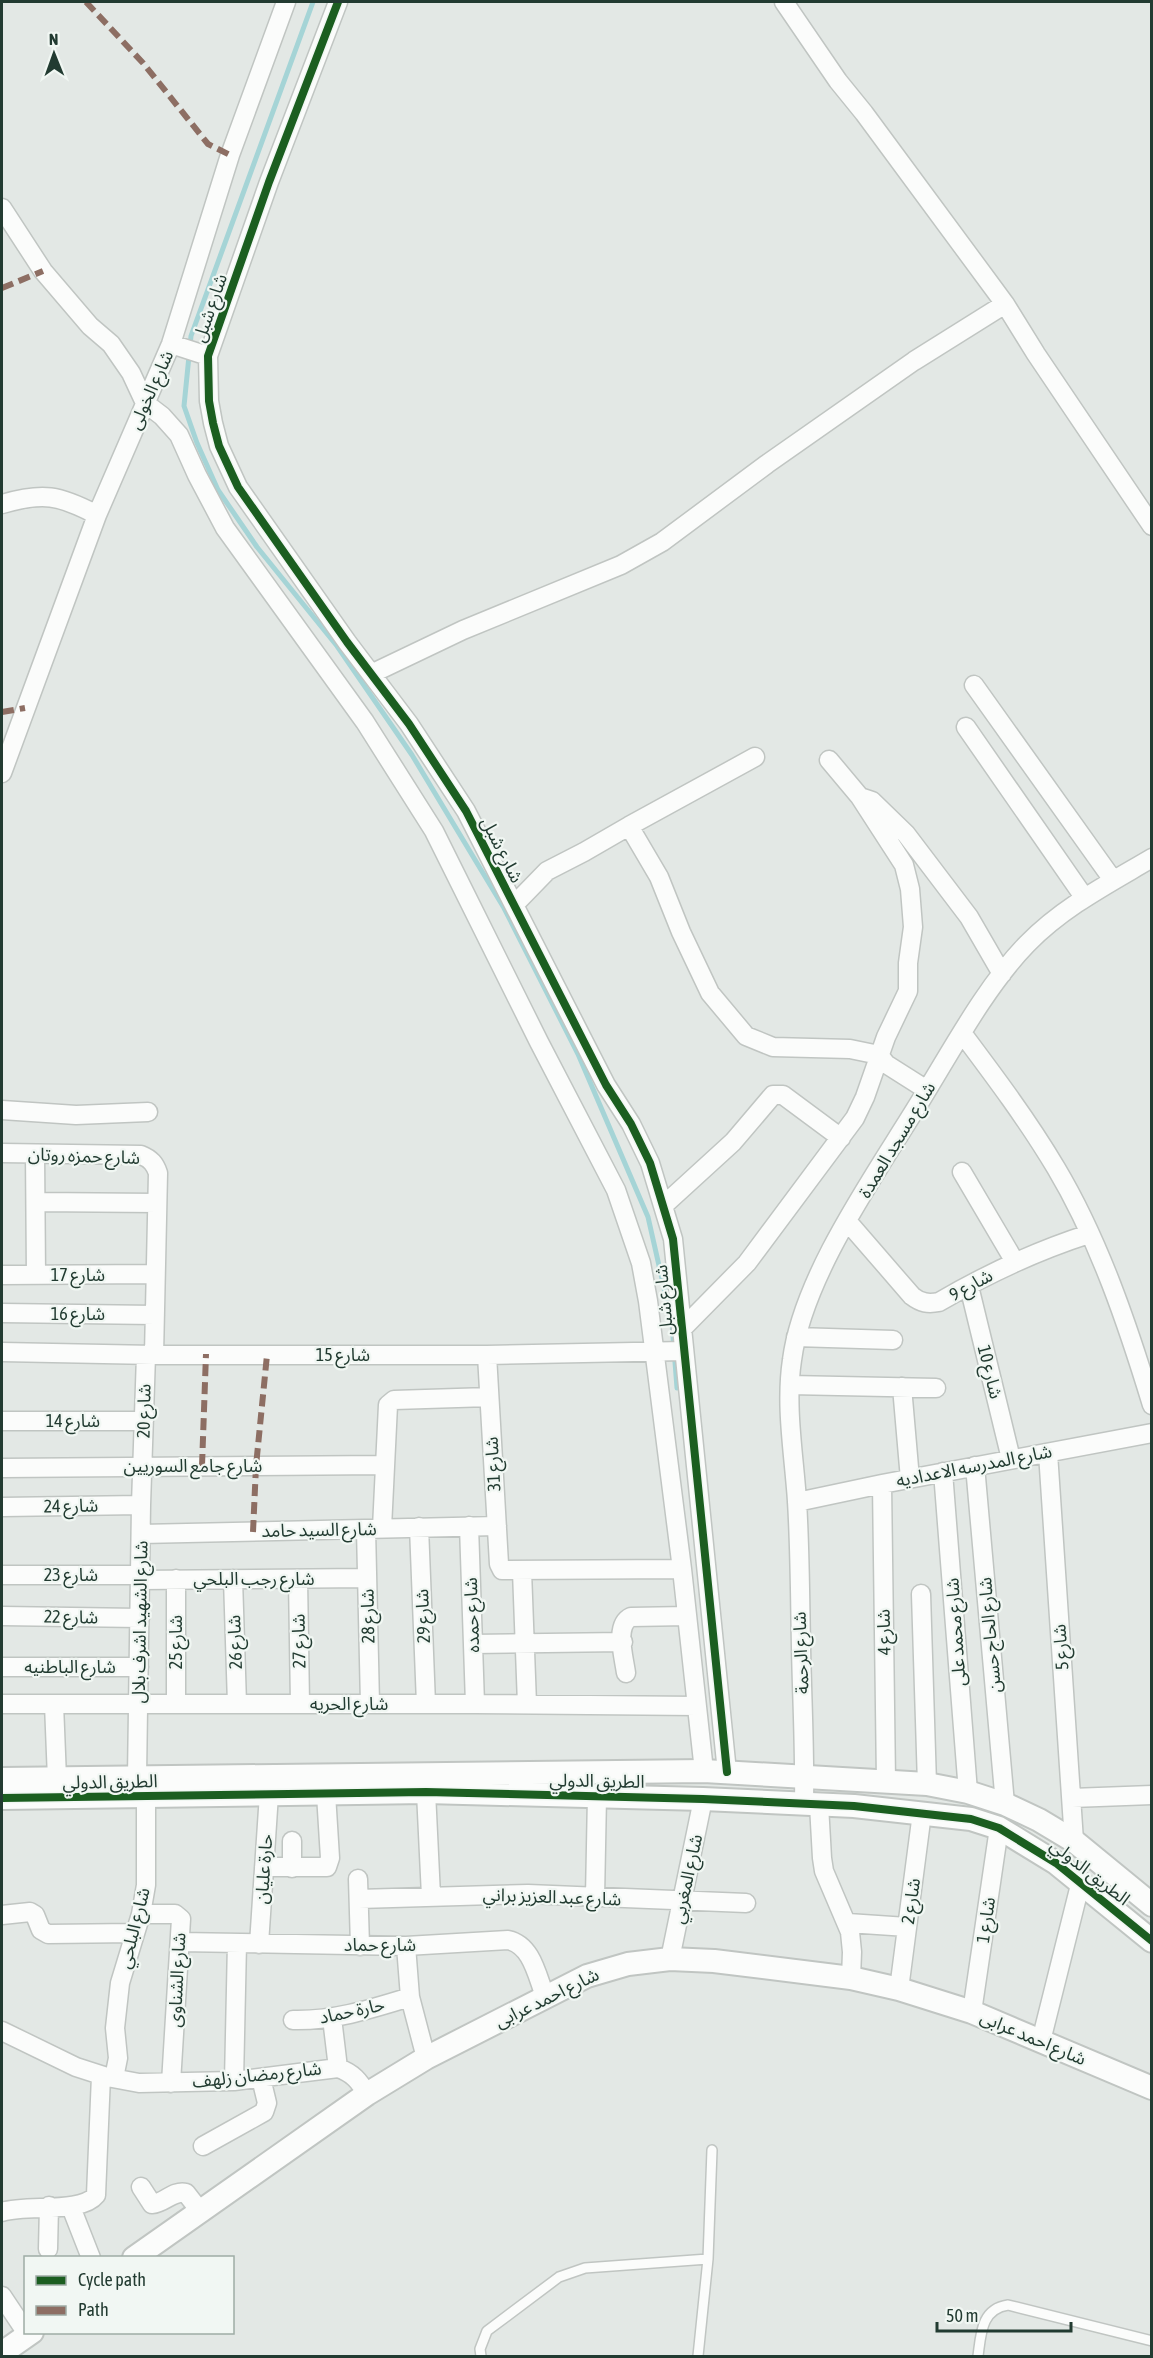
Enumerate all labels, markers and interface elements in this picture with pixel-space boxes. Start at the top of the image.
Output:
north arrow [24,24,84,84]
text: N [49,30,59,48]
street label: شارع شبل [188,271,235,346]
street label: شارع الخولى [124,347,181,434]
street label: شارع شبل [473,813,528,888]
street label: شارع مسجد العمدة [854,1078,943,1204]
street label: شارع حمزه روتان [27,1143,141,1172]
street label: شارع شبل [650,1263,681,1336]
street label: شارع 17 [51,1264,105,1289]
street label: شارع 9 [946,1264,998,1308]
street label: شارع 16 [51,1303,105,1328]
street label: شارع 10 [970,1343,1007,1402]
street label: شارع 15 [316,1344,370,1369]
street label: شارع 20 [133,1384,158,1438]
street label: شارع 14 [46,1410,100,1435]
street label: شارع 31 [481,1436,508,1492]
street label: شارع المدرسه الاعداديه [894,1440,1054,1495]
street label: شارع جامع السوريين [124,1455,262,1480]
street label: شارع 24 [44,1495,98,1520]
street label: شارع السيد حامد [261,1518,377,1545]
street label: شارع الشهيد اشرف بلال [128,1540,155,1704]
street label: شارع 23 [44,1564,98,1589]
street label: شارع رجب البلحي [193,1568,315,1593]
street label: شارع الحاج حسن [974,1576,1009,1694]
street label: شارع حمده [460,1577,487,1653]
street label: شارع محمد على [941,1577,974,1687]
street label: شارع 29 [411,1588,438,1644]
street label: شارع 28 [357,1589,382,1643]
street label: شارع 22 [44,1606,98,1631]
street label: شارع 4 [873,1609,898,1655]
street label: شارع الرحمة [789,1611,816,1695]
street label: شارع 26 [223,1614,250,1670]
street label: شارع 27 [288,1614,313,1668]
street label: شارع 25 [165,1615,190,1669]
street label: شارع 5 [1048,1623,1077,1671]
street label: شارع الباطنيه [24,1656,116,1681]
street label: شارع الحريه [310,1693,388,1718]
street label: الطريق الدولي [549,1769,645,1795]
street label: الطريق الدولي [62,1770,158,1796]
street label: شارع المغربي [667,1832,710,1926]
street label: حارة عليان [251,1833,277,1905]
street label: الطريق الدولي [1044,1834,1134,1912]
street label: شارع 2 [897,1877,928,1926]
street label: شارع عبد العزيز براني [482,1884,622,1913]
street label: شارع البلحي [113,1885,158,1972]
street label: شارع 1 [972,1896,1003,1945]
street label: شارع الشناوى [164,1932,193,2028]
street label: شارع حماد [344,1934,416,1959]
street label: شارع احمد عرابى [491,1963,604,2035]
street label: حارة حماد [317,1993,387,2029]
street label: شارع احمد عرابى [976,2006,1089,2073]
street label: شارع رمضان زلهف [191,2057,323,2096]
legend [24,2256,234,2334]
text: Cycle path [78,2269,146,2290]
scale bar [937,2295,1070,2333]
text: Path [78,2299,109,2320]
text: 50 m [946,2305,978,2326]

